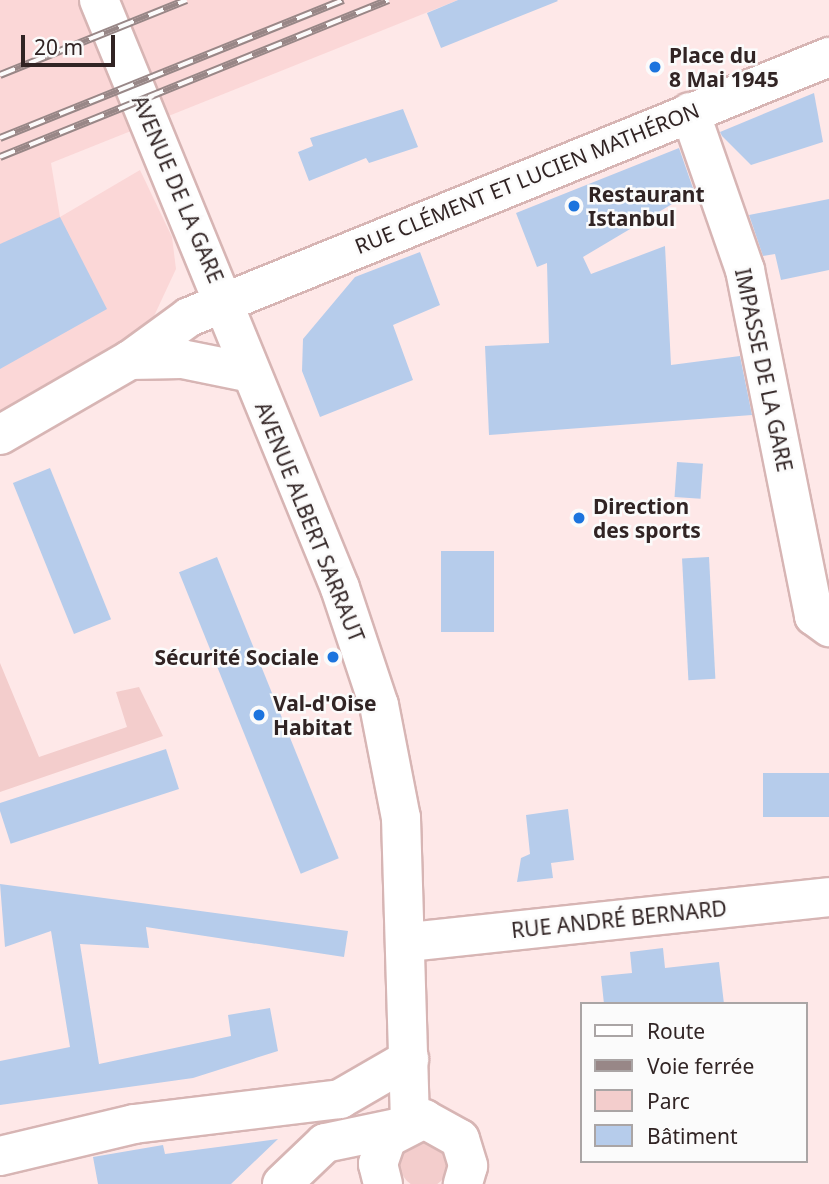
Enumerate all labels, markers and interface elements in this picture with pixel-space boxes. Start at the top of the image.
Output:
scale bar [24,21,119,65]
text: 20 m [34,33,83,61]
place label: Place du 8 Mai 1945 [669,42,779,92]
marker: Place du 8 Mai 1945 [647,59,663,75]
street label: AVENUE DE LA GARE [127,92,229,286]
street label: RUE CLÉMENT ET LUCIEN MATHÉRON [351,97,703,259]
place label: Restaurant Istanbul [588,181,705,231]
marker: Restaurant Istanbul [566,198,582,214]
street label: IMPASSE DE LA GARE [730,266,798,474]
street label: AVENUE ALBERT SARRAUT [250,398,370,646]
place label: Direction des sports [593,493,701,543]
marker: Direction des sports [571,510,587,526]
place label: Sécurité Sociale [154,644,319,670]
marker: Sécurité Sociale [325,649,341,665]
place label: Val-d'Oise Habitat [273,690,377,740]
marker: Val-d'Oise Habitat [251,707,267,723]
street label: RUE ANDRÉ BERNARD [510,895,728,943]
legend [580,1002,808,1163]
text: Route [647,1017,705,1045]
text: Voie ferrée [647,1052,754,1080]
text: Parc [647,1087,690,1115]
text: Bâtiment [647,1122,737,1150]

